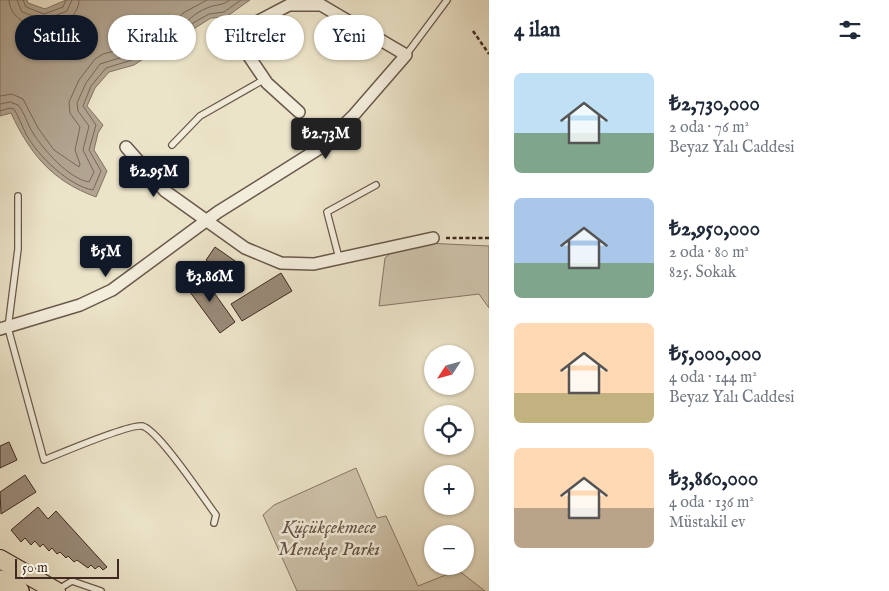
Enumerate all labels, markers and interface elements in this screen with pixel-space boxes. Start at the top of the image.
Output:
chip: Satılık [15,15,98,60]
chip: Kiralık [108,15,196,60]
chip: Filtreler [206,15,304,60]
chip: Yeni [314,15,384,60]
icon: filters [836,16,864,44]
text: 4 ilan [514,17,561,44]
text: ₺2,730,000 [669,91,760,118]
icon: home [554,93,614,153]
pin: ₺2.73M [285,118,367,160]
text: 2 oda · 76 m² [669,118,749,138]
text: ₺2.73M [302,124,350,144]
text: Beyaz Yalı Caddesi [669,138,795,158]
pin: ₺2.95M [113,156,195,198]
text: ₺2.95M [130,162,178,182]
text: ₺2,950,000 [669,216,760,243]
icon: home [554,218,614,278]
pin: ₺5M [82,236,130,278]
text: ₺5M [91,242,121,262]
text: 2 oda · 80 m² [669,243,749,263]
pin: ₺3.86M [169,260,251,303]
text: 825. Sokak [669,263,736,283]
text: ₺3.86M [187,267,233,287]
text: ₺5,000,000 [669,341,762,368]
icon: home [554,343,614,403]
north arrow [424,345,474,395]
map controls [424,345,474,575]
text: 4 oda · 144 m² [669,368,757,388]
text: Beyaz Yalı Caddesi [669,388,795,408]
button: locate [424,405,474,455]
button: + [424,465,474,515]
text: ₺3,860,000 [669,466,758,493]
icon: home [554,468,614,528]
text: 4 oda · 136 m² [669,493,754,513]
text: Müstakil ev [669,513,745,533]
park label: Küçükçekmece Menekşe Parkı [278,516,380,562]
button: − [424,525,474,575]
scale bar [15,556,119,579]
text: 50 m [22,559,48,577]

